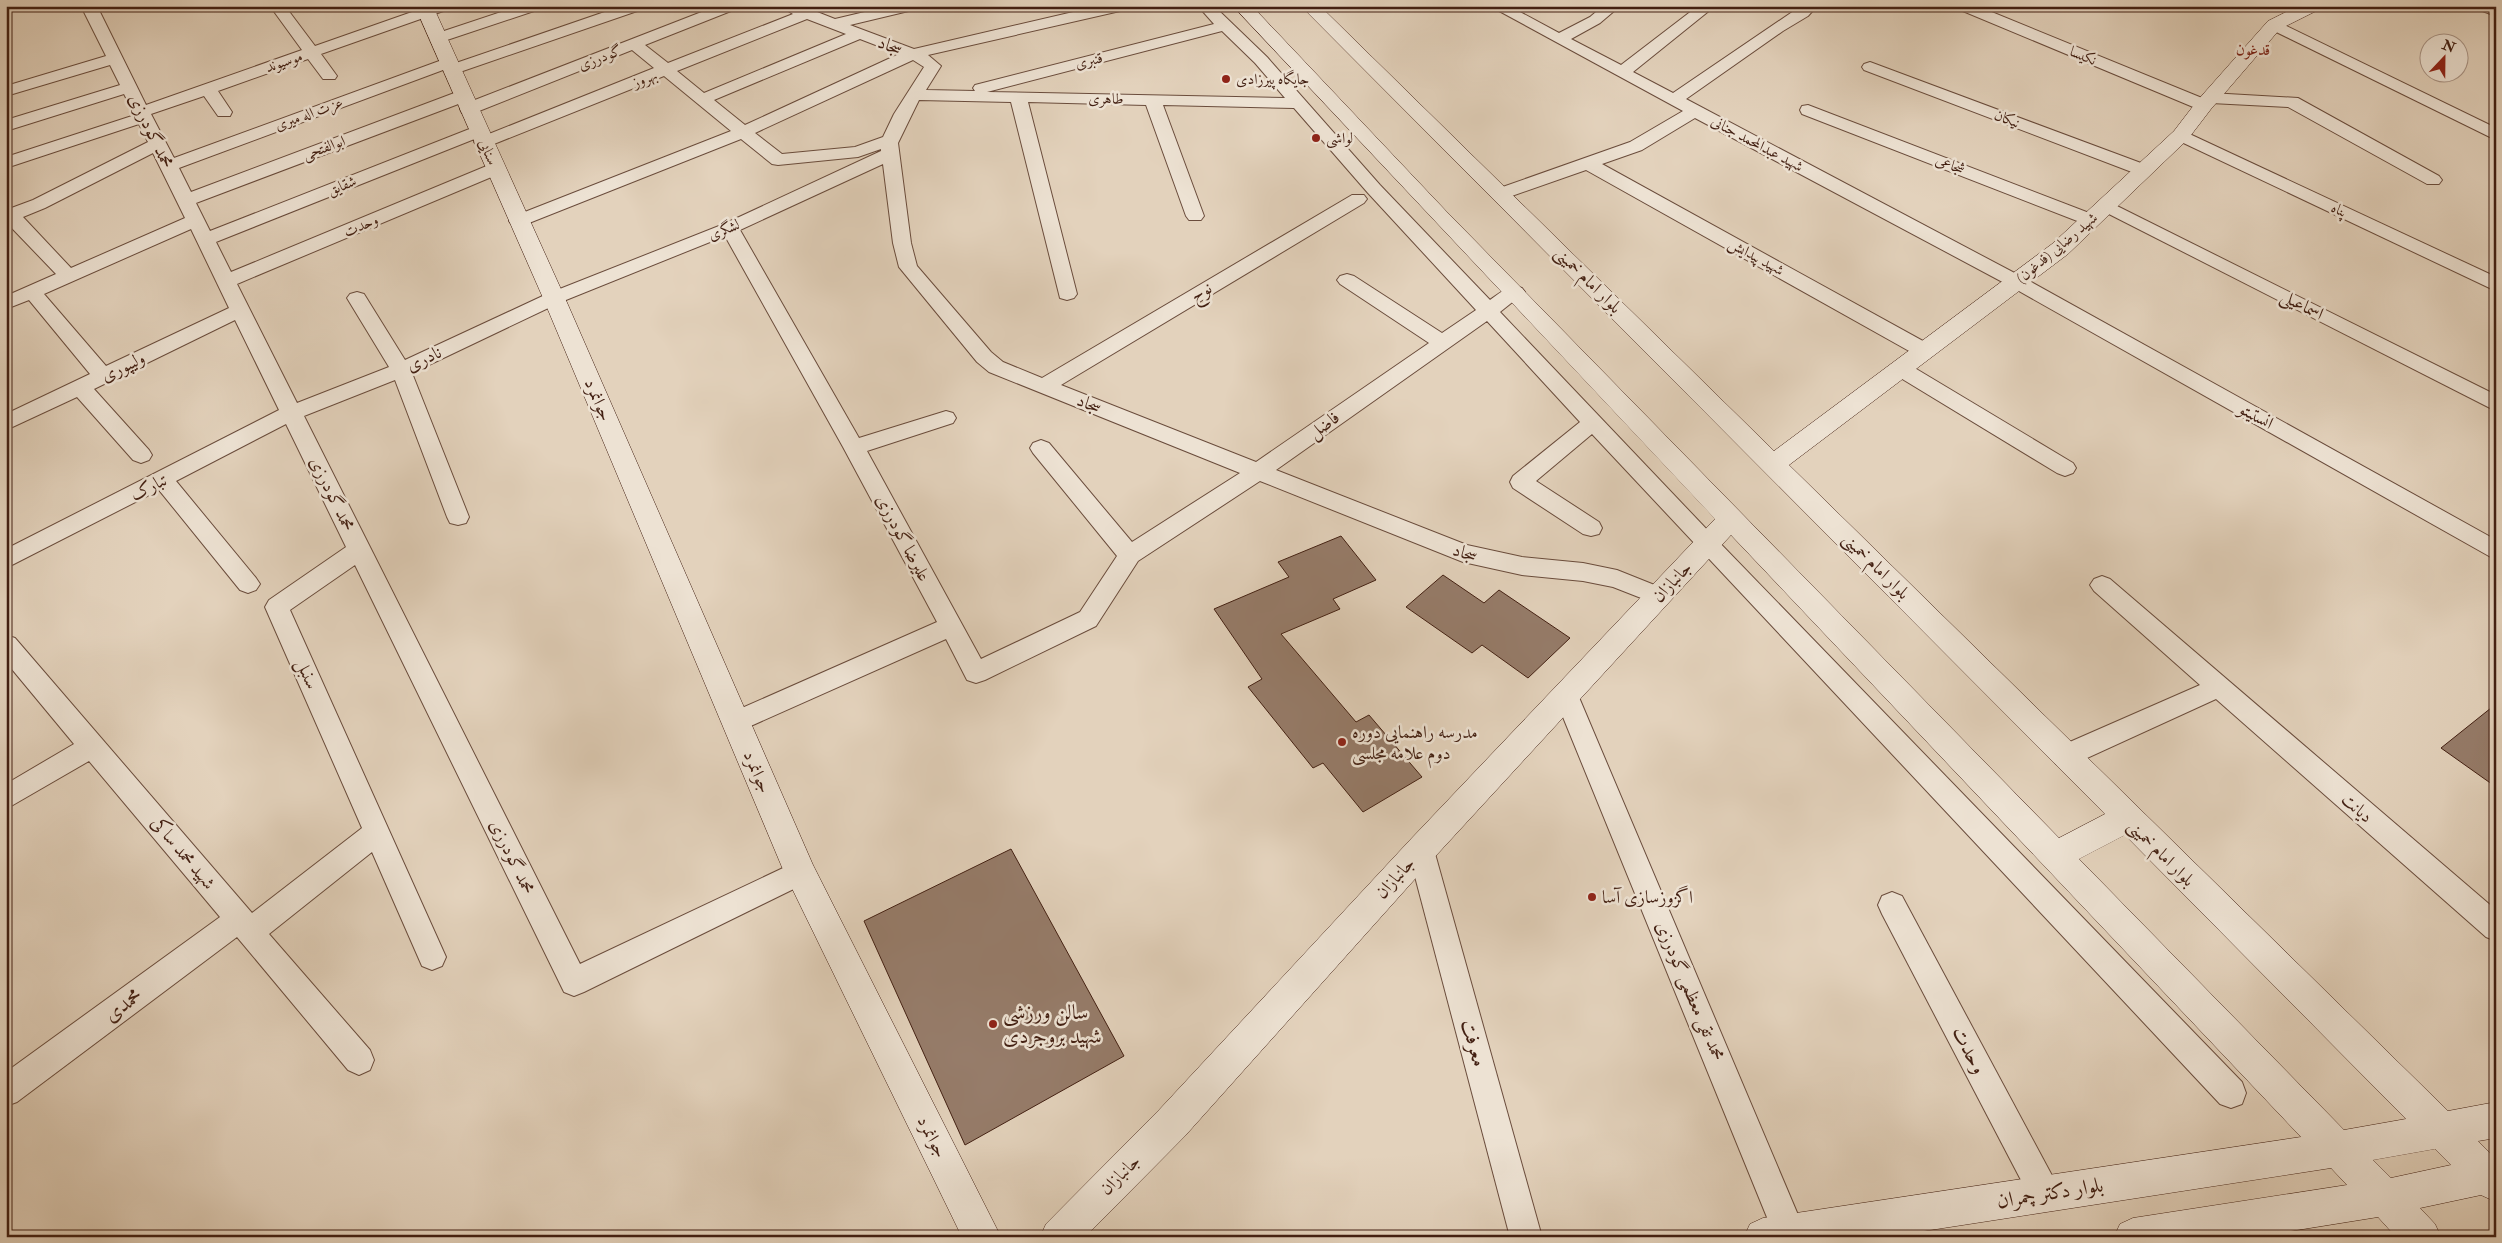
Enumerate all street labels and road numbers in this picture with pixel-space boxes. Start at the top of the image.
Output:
street label: سجاد [874,31,906,61]
street label: گودرزی [575,41,625,75]
street label: نکیسا [2067,42,2099,70]
street label: موسیوند [263,47,305,77]
street label: قنبری [1073,48,1105,74]
street label: بهروز [628,66,660,93]
street label: طاهری [1088,89,1124,109]
street label: محمد گودرزی [123,90,179,172]
street label: عزت اله میری [272,93,346,136]
street label: نیکان [1991,105,2023,133]
street label: شهید عبدالمحمد جنانی [1708,112,1806,176]
street label: ابوالفتحی [300,131,348,165]
street label: سنایی [474,136,502,168]
street label: شجاعی [1933,151,1967,179]
street label: شقایق [325,172,359,200]
street label: پناه [2327,198,2350,223]
street label: (قدغون) شهید رضایی [2012,208,2102,288]
street label: وحدت [341,210,381,242]
street label: لشگری [705,215,743,245]
street label: شهید پیدایش [1724,234,1787,281]
street label: بلوار امام خمینی [1547,241,1627,321]
street label: نوح [1186,277,1218,311]
street label: اسماعیلی [2276,284,2328,327]
street label: نادری [403,341,445,377]
street label: ولیپوری [97,347,149,387]
street label: جوانمرد [579,375,617,425]
street label: سجاد [1073,389,1105,419]
street label: انستیتو [2233,396,2277,435]
street label: فاضل [1304,406,1345,445]
street label: محمد گودرزی [304,453,360,535]
street label: تبارک [126,468,172,506]
street label: علیرضا گودرزی [870,491,936,585]
street label: بلوار امام خمینی [1835,527,1915,607]
street label: سجاد [1450,538,1480,568]
street label: جانبازان [1647,556,1697,608]
street label: سنبل [289,655,324,693]
street label: جوانمرد [738,747,776,797]
street label: دیانت [2336,788,2378,828]
street label: شهید محمد ساکی [146,811,221,894]
street label: بلوار امام خمینی [2120,814,2200,894]
street label: محمد گودرزی [484,816,540,898]
street label: جانبازان [1370,852,1420,904]
street label: محمد تقی معظمی گودرزی [1649,918,1730,1065]
street label: محمدی [98,982,148,1028]
street label: معرفت [1455,1016,1493,1070]
street label: وحدت [1945,1021,1993,1079]
street label: جوانمرد [912,1112,952,1162]
street label: جانبازان [1095,1150,1145,1200]
street label: بلوار دکتر چمران [1995,1171,2105,1215]

